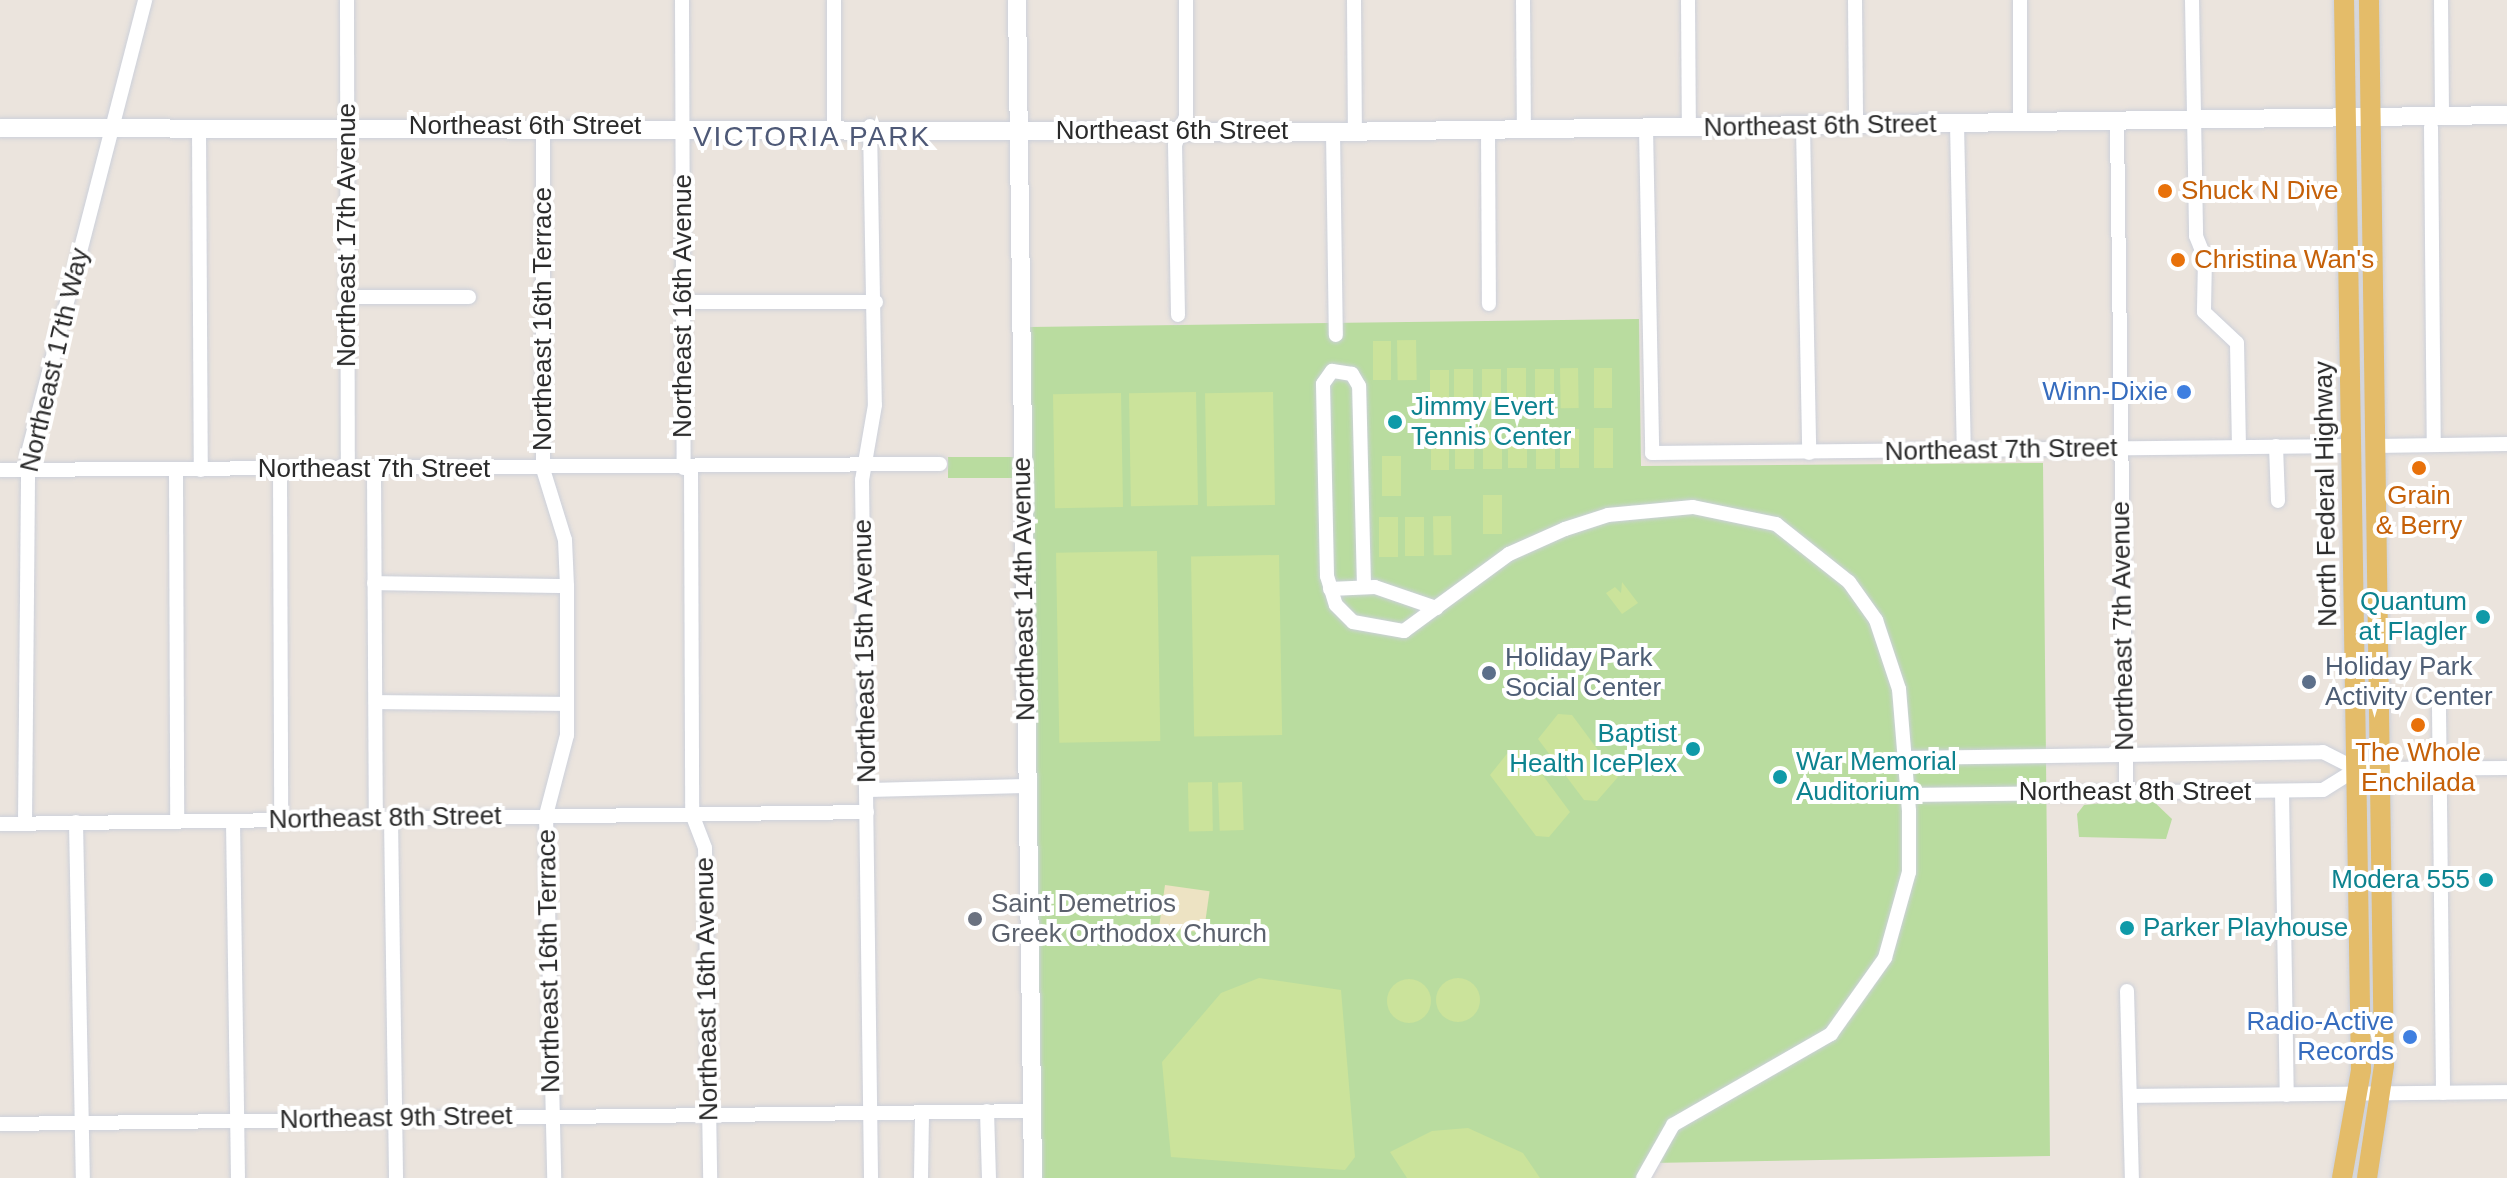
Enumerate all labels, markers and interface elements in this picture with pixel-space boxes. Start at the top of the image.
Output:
street label: Northeast 17th Avenue [331,102,363,368]
street label: Northeast 6th Street [1703,108,1937,144]
street label: Northeast 6th Street [409,110,641,142]
street label: Northeast 6th Street [1056,115,1288,147]
district label: VICTORIA PARK [692,120,932,154]
street label: Northeast 16th Avenue [667,173,699,439]
place label: Shuck N Dive [2181,175,2338,207]
marker: Shuck N Dive [2156,182,2174,200]
street label: Northeast 16th Terrace [527,187,559,451]
place label: Christina Wan's [2194,244,2374,276]
street label: Northeast 17th Way [14,245,96,475]
marker: Christina Wan's [2169,251,2187,269]
street label: North Federal Highway [2308,361,2344,627]
place label: Winn-Dixie [2042,376,2168,408]
marker: Winn-Dixie [2175,383,2193,401]
place label: Jimmy Evert Tennis Center [1411,391,1571,452]
marker: Jimmy Evert Tennis Center [1386,413,1404,431]
street label: Northeast 7th Street [1884,432,2118,468]
street label: Northeast 7th Street [258,453,490,485]
street label: Northeast 14th Avenue [1006,456,1042,722]
marker: Grain & Berry [2410,459,2428,477]
place label: Grain & Berry [2376,480,2462,542]
street label: Northeast 7th Avenue [2105,500,2141,752]
street label: Northeast 15th Avenue [847,518,883,784]
place label: Quantum at Flagler [2359,586,2467,648]
marker: Quantum at Flagler [2474,608,2492,626]
place label: Holiday Park Social Center [1505,642,1661,704]
place label: Holiday Park Activity Center [2325,651,2493,712]
marker: Holiday Park Social Center [1480,664,1498,682]
marker: Holiday Park Activity Center [2300,673,2318,691]
marker: The Whole Enchilada [2409,716,2427,734]
place label: Baptist Health IcePlex [1509,718,1677,780]
place label: The Whole Enchilada [2355,737,2481,798]
marker: Baptist Health IcePlex [1684,740,1702,758]
place label: War Memorial Auditorium [1796,746,1957,808]
marker: War Memorial Auditorium [1771,768,1789,786]
street label: Northeast 8th Street [2019,776,2251,808]
street label: Northeast 8th Street [268,800,502,836]
street label: Northeast 16th Terrace [531,829,567,1093]
street label: Northeast 16th Avenue [689,856,725,1122]
place label: Modera 555 [2331,864,2470,896]
marker: Modera 555 [2477,871,2495,889]
place label: Saint Demetrios Greek Orthodox Church [991,888,1267,950]
marker: Saint Demetrios Greek Orthodox Church [966,910,984,928]
place label: Parker Playhouse [2143,912,2348,944]
marker: Parker Playhouse [2118,919,2136,937]
place label: Radio-Active Records [2247,1006,2394,1068]
marker: Radio-Active Records [2401,1028,2419,1046]
street label: Northeast 9th Street [279,1100,513,1136]

